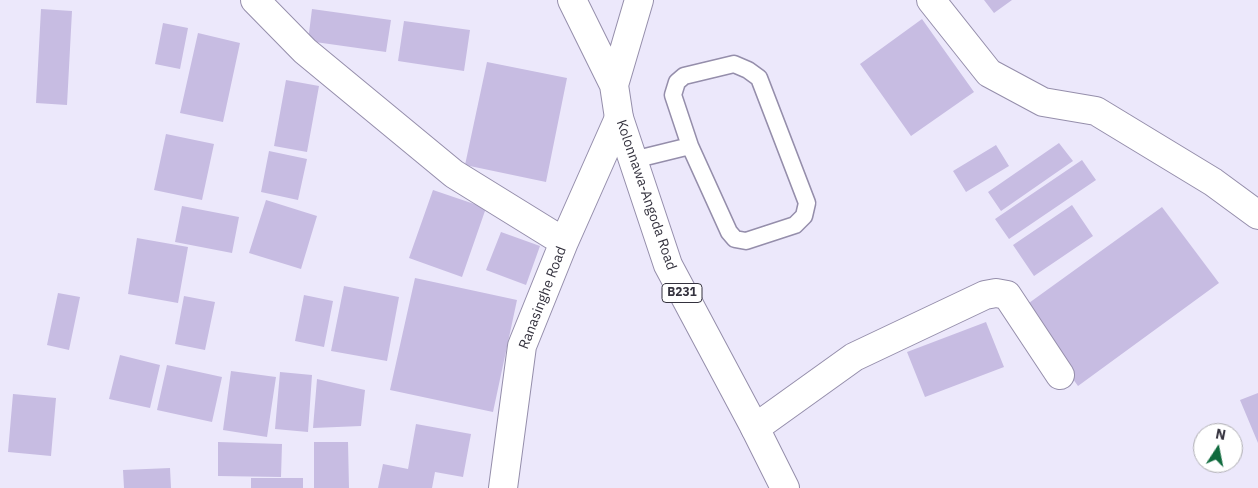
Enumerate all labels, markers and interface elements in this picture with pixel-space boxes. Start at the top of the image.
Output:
street label: Kolonnawa-Angoda Road [612,118,680,272]
street label: Ranasinghe Road [516,244,570,352]
road number: B231 [662,284,702,302]
north arrow [1193,423,1243,473]
text: N [1214,424,1227,444]

